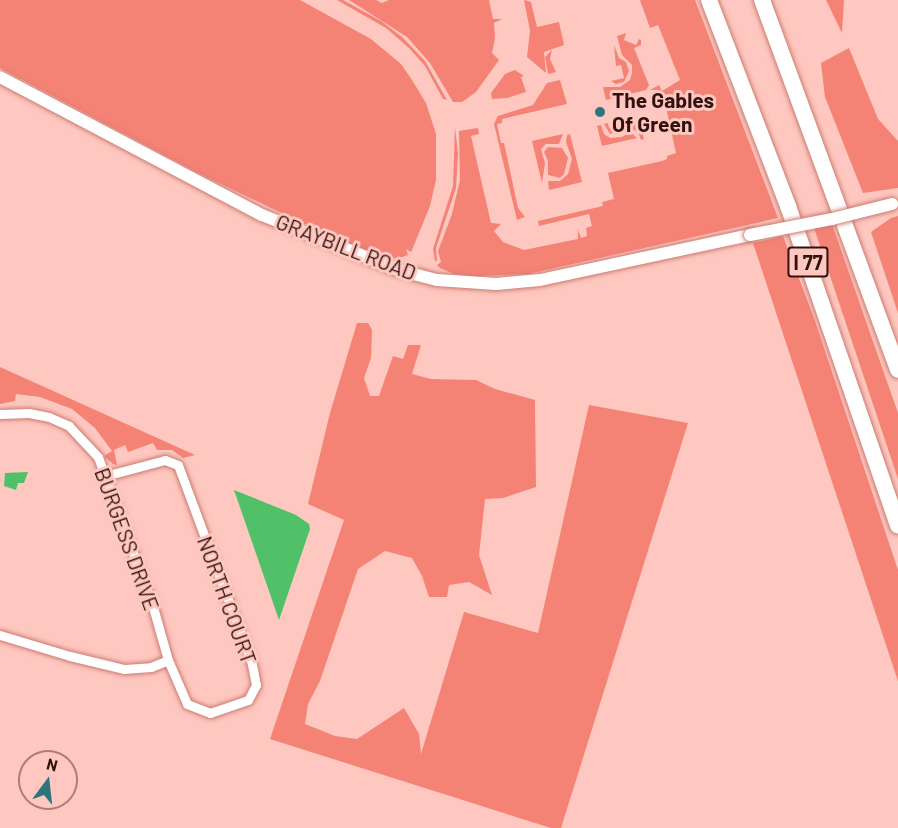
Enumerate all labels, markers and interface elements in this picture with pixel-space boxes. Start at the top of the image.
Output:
place label: The Gables Of Green [612,87,714,137]
marker: The Gables Of Green [593,105,607,119]
street label: GRAYBILL ROAD [273,209,419,285]
road number: I 77 [787,245,829,279]
street label: BURGESS DRIVE [90,464,164,614]
street label: NORTH COURT [192,533,262,667]
north arrow [18,750,78,810]
text: N [45,754,60,775]

